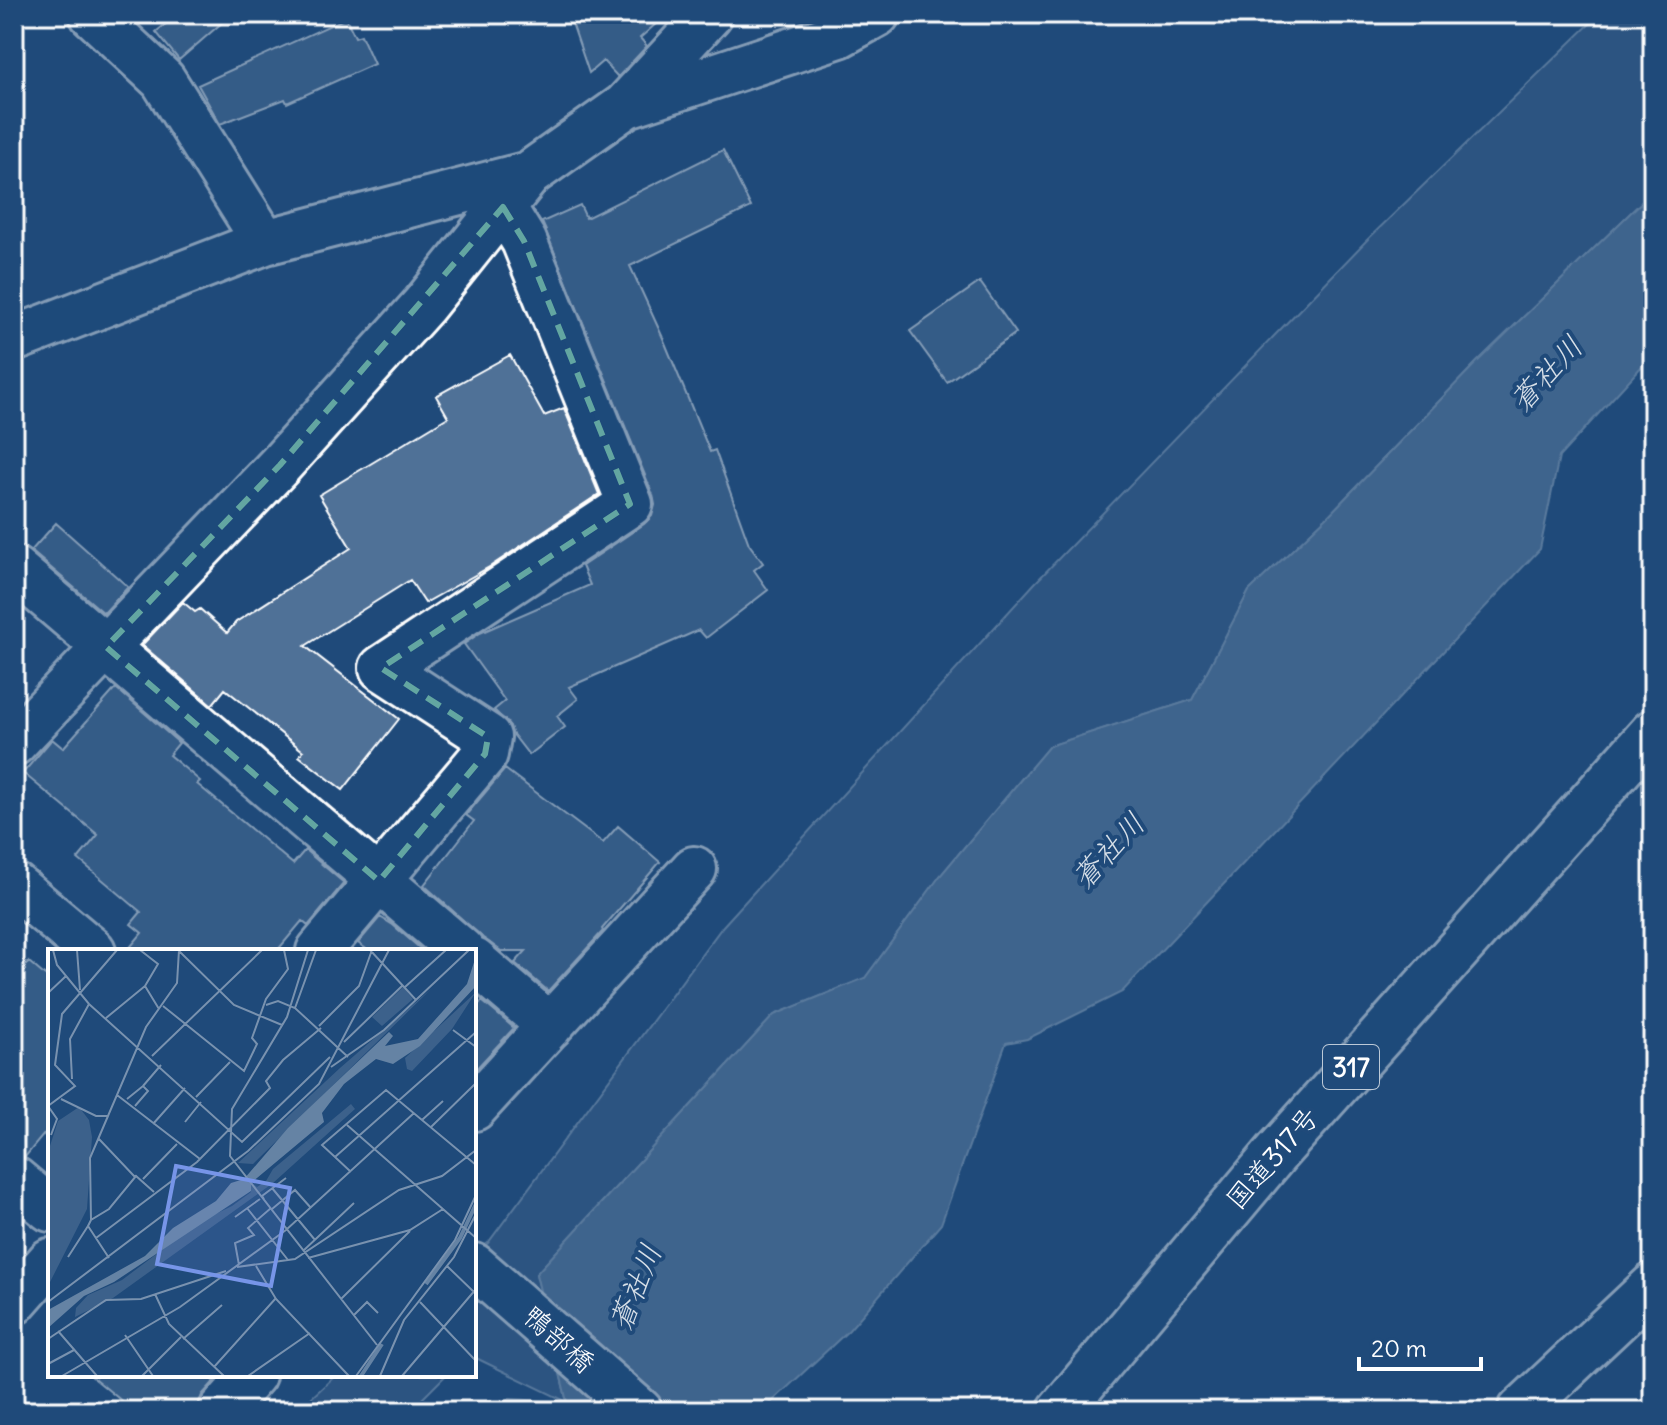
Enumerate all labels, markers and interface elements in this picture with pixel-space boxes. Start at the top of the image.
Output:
water label: 蒼社川 [1501,327,1591,419]
water label: 蒼社川 [1063,804,1153,896]
inset map [48,949,476,1377]
road number: 317 [1323,1045,1379,1089]
street label: 国道317号 [1218,1099,1326,1217]
water label: 蒼社川 [601,1238,669,1336]
street label: 鴨部橋 [516,1298,602,1380]
scale bar [1359,1321,1481,1371]
text: 20 m [1371,1333,1427,1363]

